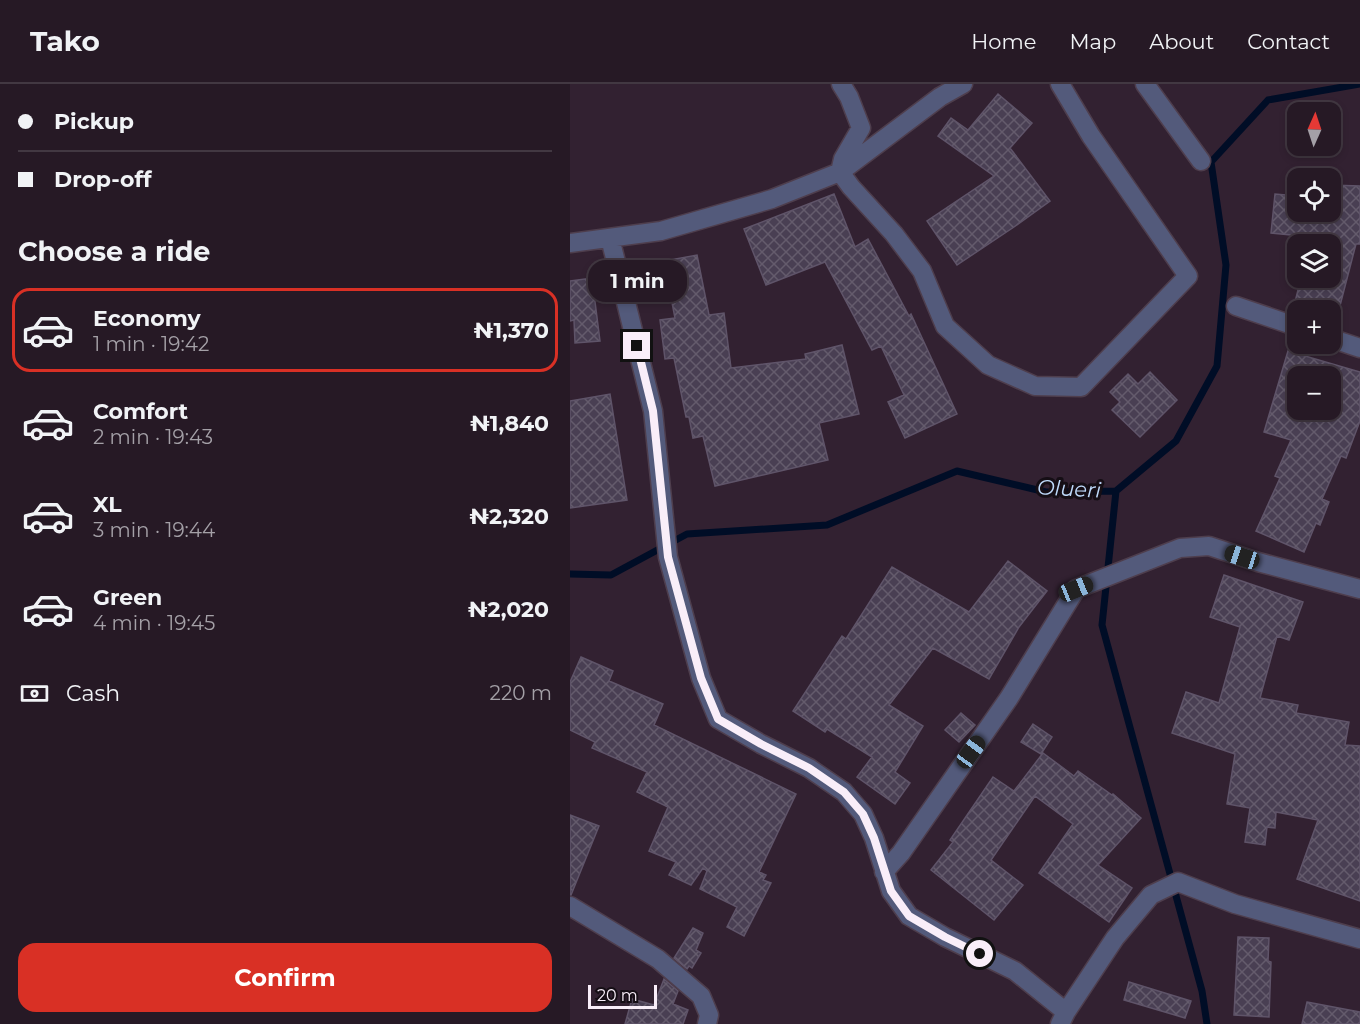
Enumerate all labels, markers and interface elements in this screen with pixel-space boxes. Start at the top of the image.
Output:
text: Tako [30,24,100,58]
text: Home [971,29,1036,54]
text: Map [1069,29,1116,54]
text: About [1149,29,1214,54]
text: Contact [1247,29,1330,54]
north arrow [1287,102,1341,156]
map controls [1287,102,1341,420]
text: Pickup [54,108,134,135]
text: Drop-off [54,166,152,193]
button: locate [1287,168,1341,222]
button: layers [1287,234,1341,288]
text: Choose a ride [18,235,210,268]
callout: 1 min [587,259,686,301]
text: 1 min [610,269,665,293]
button: + [1287,300,1341,354]
icon: car [21,303,75,357]
text: Economy [93,305,201,332]
text: ₦1,370 [474,317,549,344]
text: 1 min · 19:42 [93,332,209,356]
route end [623,332,650,359]
button: − [1287,366,1341,420]
icon: car [21,396,75,450]
text: Comfort [93,398,188,425]
text: ₦1,840 [470,410,549,437]
text: 2 min · 19:43 [93,425,213,449]
water label: Olueri [1036,474,1102,503]
icon: car [21,489,75,543]
text: XL [93,491,122,518]
text: ₦2,320 [469,503,549,530]
text: 3 min · 19:44 [93,518,215,542]
car [1222,543,1262,571]
car [1056,574,1096,604]
icon: car [21,582,75,636]
text: Green [93,584,162,611]
text: ₦2,020 [468,596,549,623]
text: 4 min · 19:45 [93,611,215,635]
icon: cash [18,677,51,710]
text: Cash [66,680,120,707]
text: 220 m [490,681,552,705]
car [953,732,989,772]
route start [966,940,993,967]
button: Confirm [18,943,552,1012]
scale bar [588,982,657,1010]
text: 20 m [597,986,638,1005]

